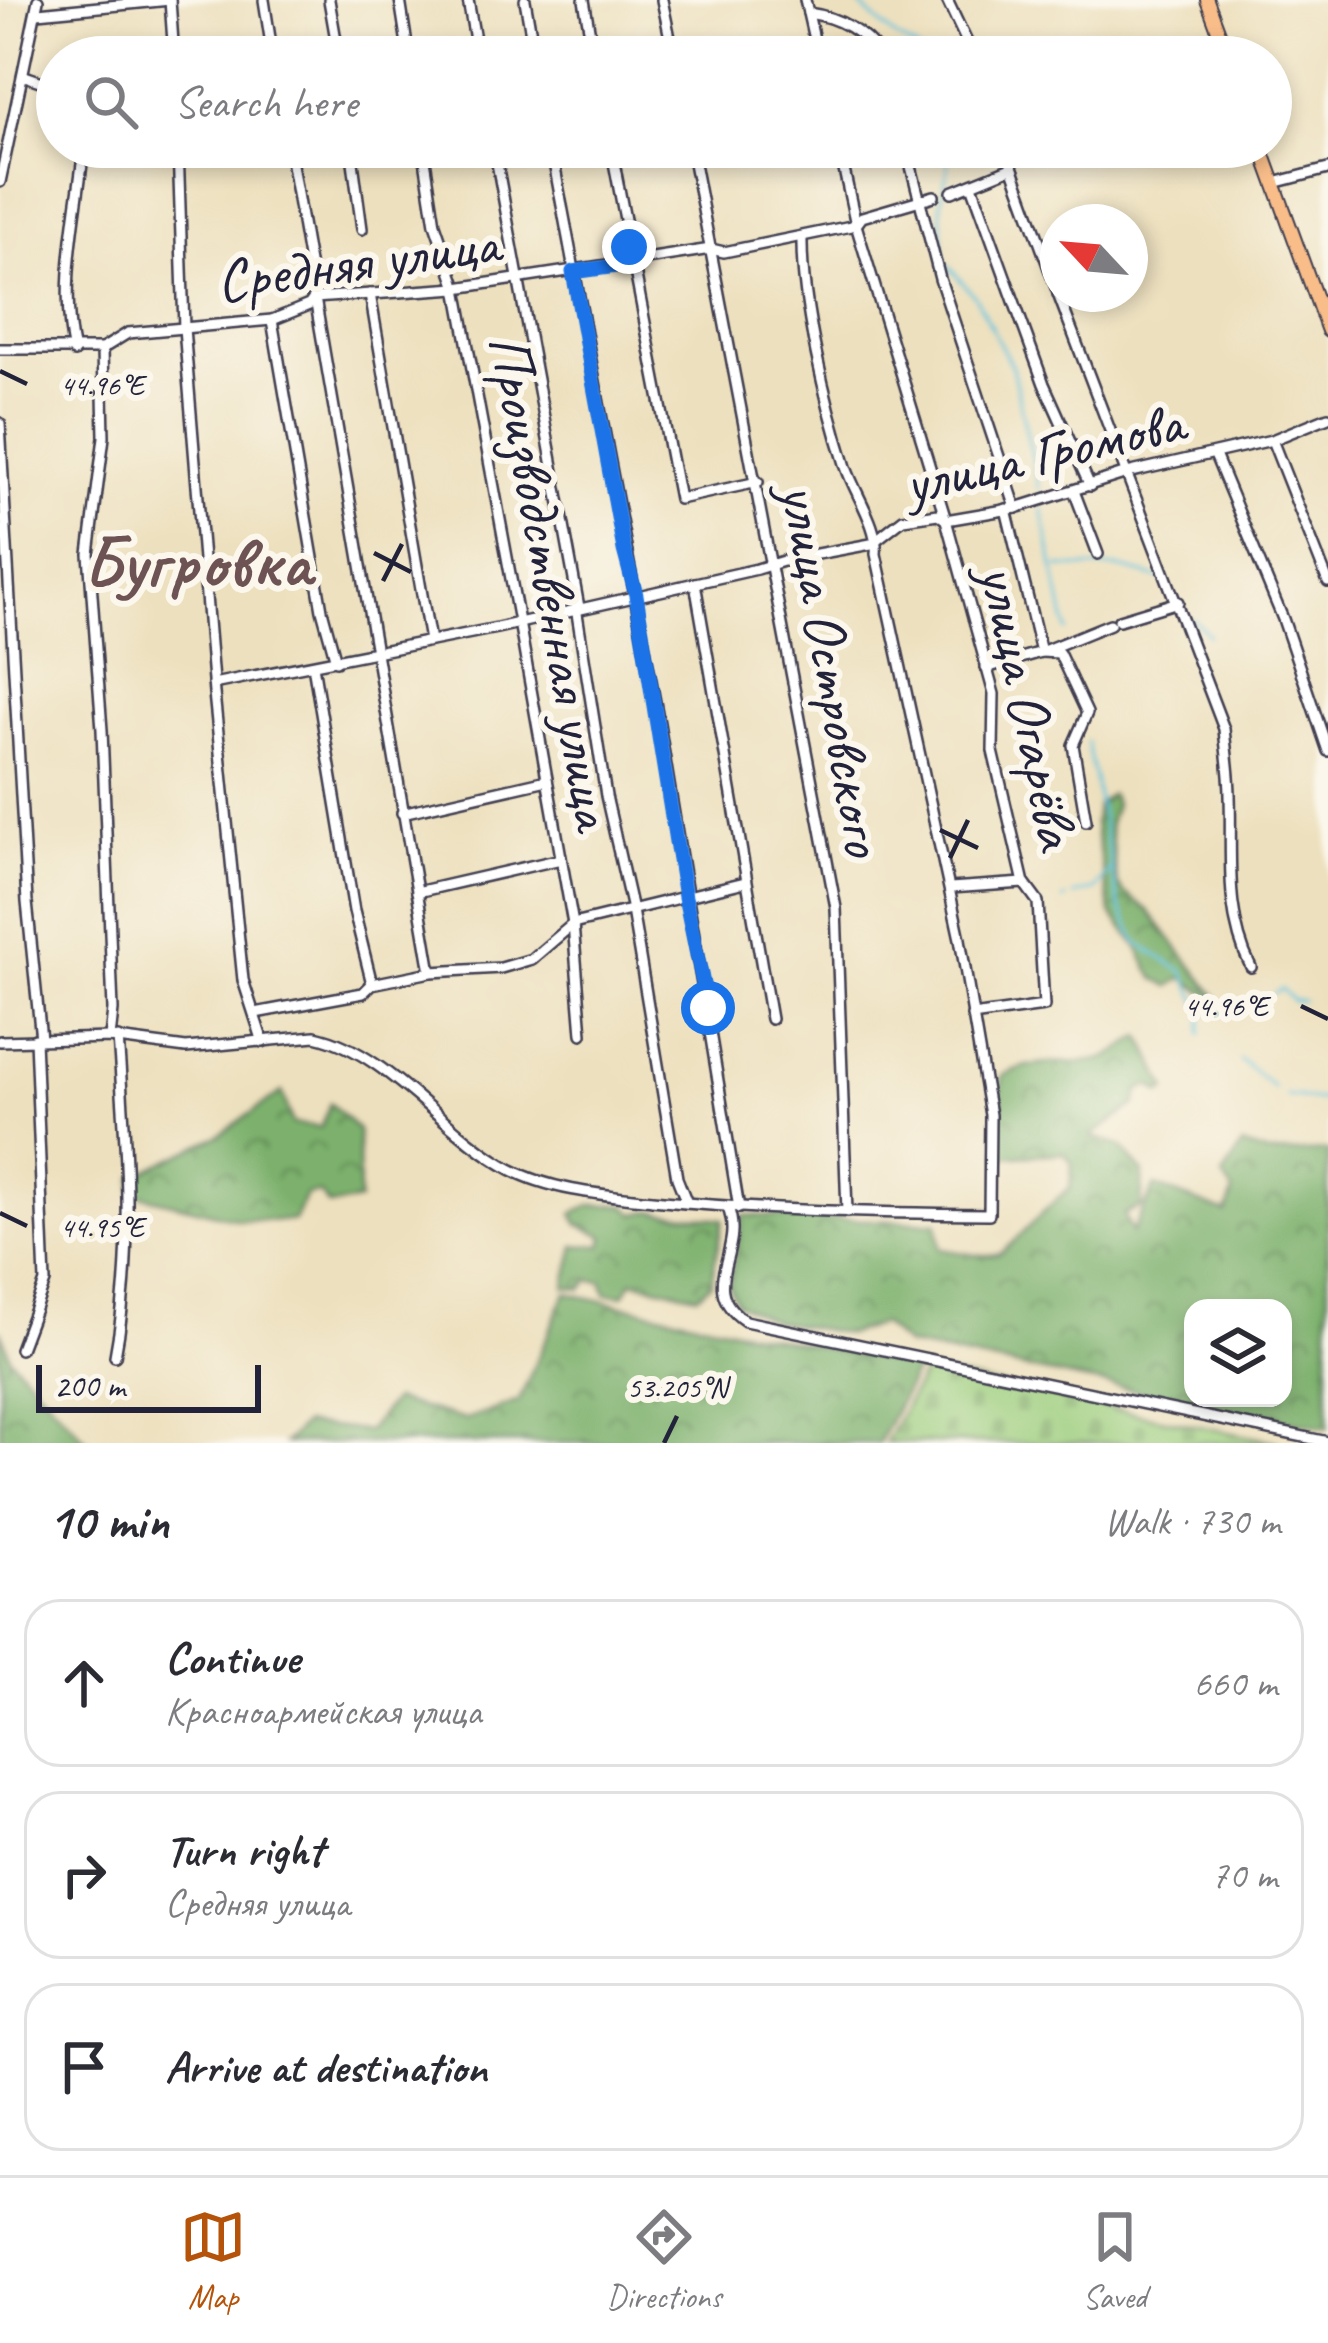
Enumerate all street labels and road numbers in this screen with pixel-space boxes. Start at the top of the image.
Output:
street label: Средняя улица [211,204,508,319]
street label: Производственная улица [471,328,634,839]
street label: улица Громова [894,383,1195,523]
street label: улица Островского [762,475,904,864]
street label: улица Огарёва [961,555,1097,859]

